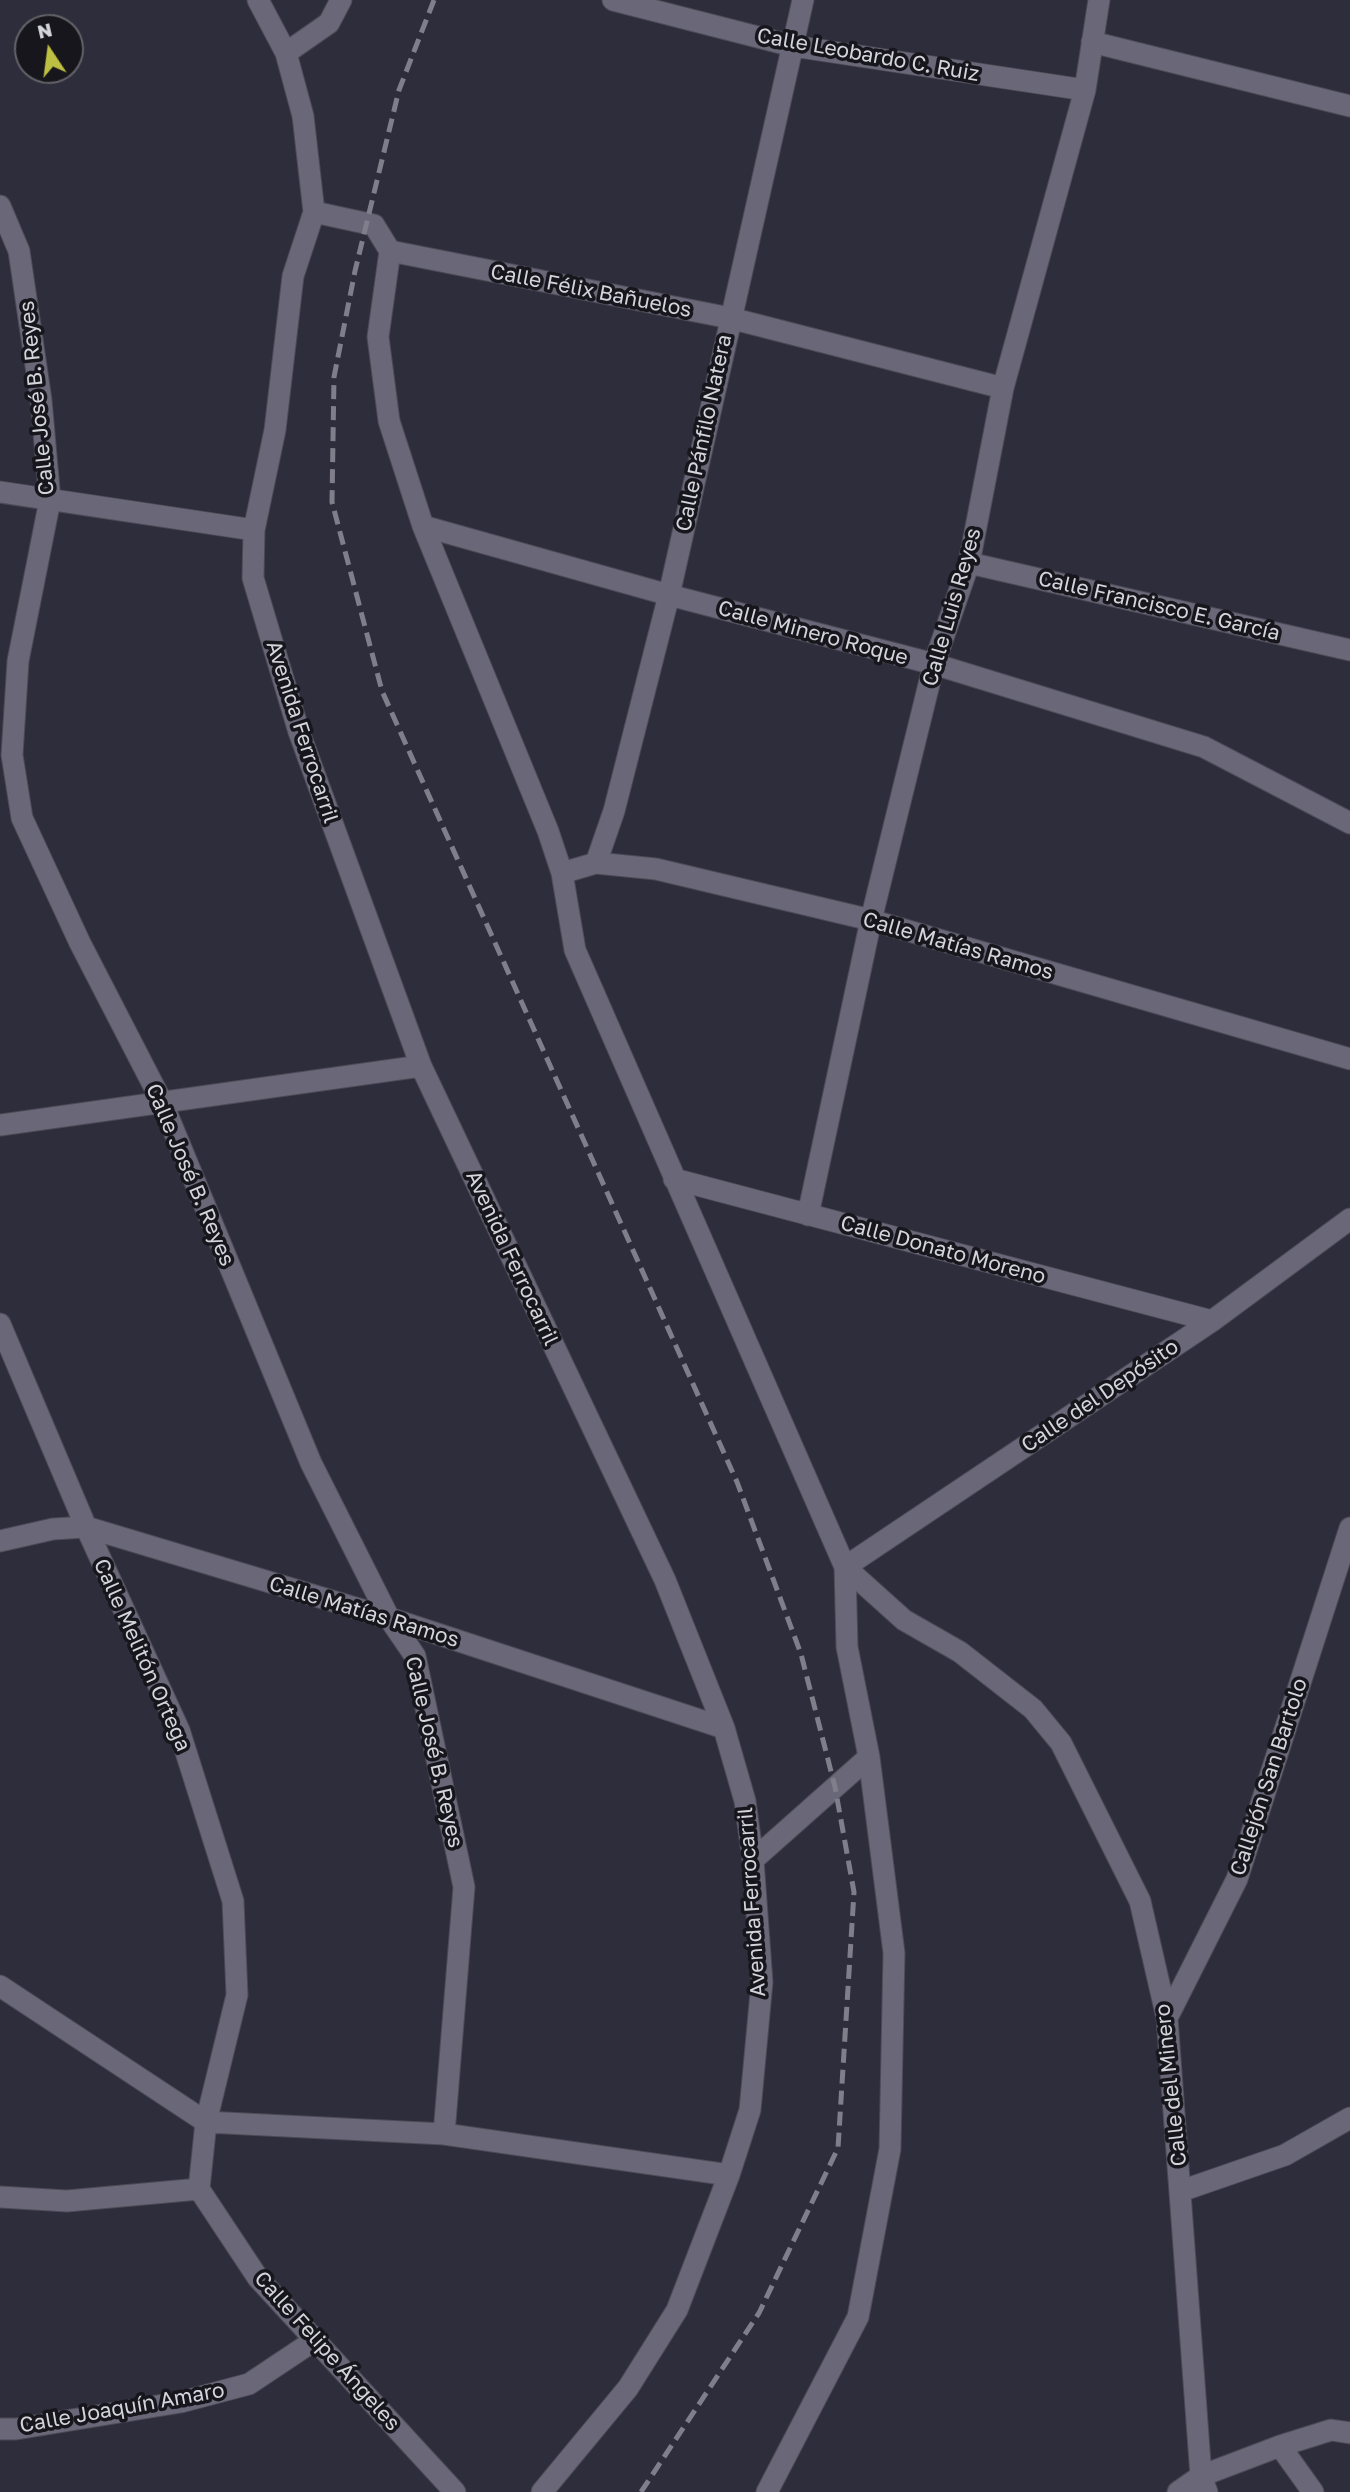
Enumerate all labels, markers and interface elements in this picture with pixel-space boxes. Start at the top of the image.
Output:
north arrow [14,14,84,84]
text: N [35,17,54,43]
street label: Calle Leobardo C. Ruiz [755,23,981,87]
street label: Calle Félix Bañuelos [488,259,694,323]
street label: Calle José B. Reyes [14,299,60,497]
street label: Calle Pánfilo Natera [671,332,737,534]
street label: Calle Luis Reyes [917,525,987,689]
street label: Calle Francisco E. García [1036,566,1282,646]
street label: Calle Minero Roque [715,595,911,671]
street label: Avenida Ferrocarril [261,638,343,826]
street label: Calle Matías Ramos [860,907,1056,985]
street label: Calle José B. Reyes [140,1080,240,1270]
street label: Avenida Ferrocarril [460,1166,564,1350]
street label: Calle Donato Moreno [838,1210,1048,1290]
street label: Calle del Depósito [1017,1334,1183,1458]
street label: Calle Melitón Ortega [88,1555,196,1755]
street label: Calle Matías Ramos [266,1571,462,1653]
street label: Calle José B. Reyes [400,1654,468,1850]
street label: Callejón San Bartolo [1225,1675,1313,1879]
street label: Avenida Ferrocarril [733,1806,771,1998]
street label: Calle del Minero [1150,2003,1192,2167]
street label: Calle Felipe Ángeles [249,2266,405,2436]
street label: Calle Joaquín Amaro [18,2378,226,2438]

